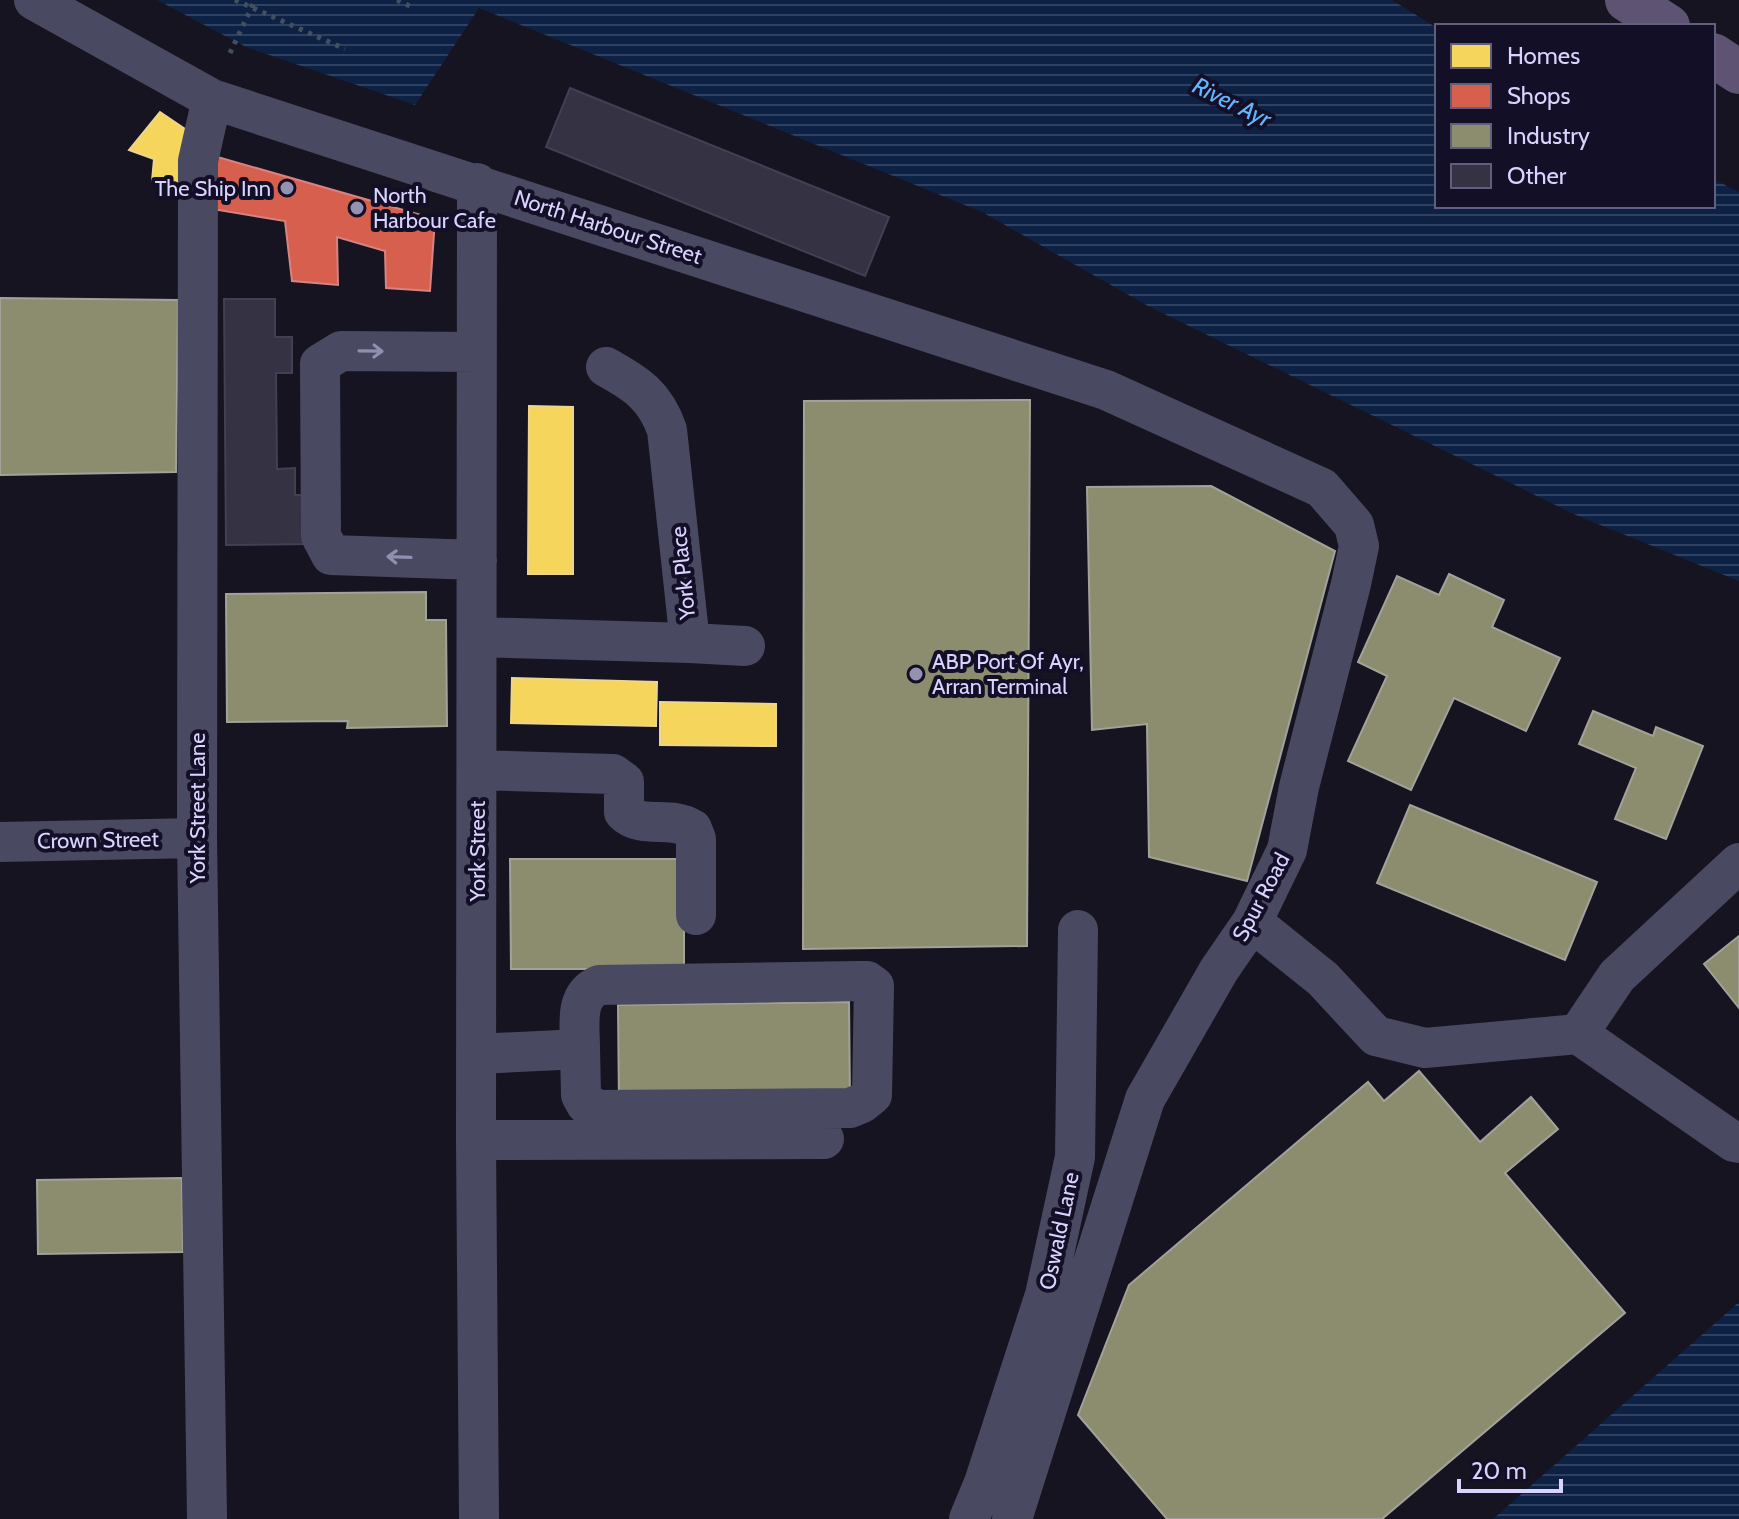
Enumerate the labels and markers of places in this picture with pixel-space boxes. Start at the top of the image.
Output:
place label: The Ship Inn [155,175,271,202]
marker: The Ship Inn [278,179,296,197]
place label: North Harbour Cafe [373,182,496,234]
marker: North Harbour Cafe [348,199,366,217]
place label: ABP Port Of Ayr, Arran Terminal [932,648,1084,700]
marker: ABP Port Of Ayr, Arran Terminal [907,665,925,683]

